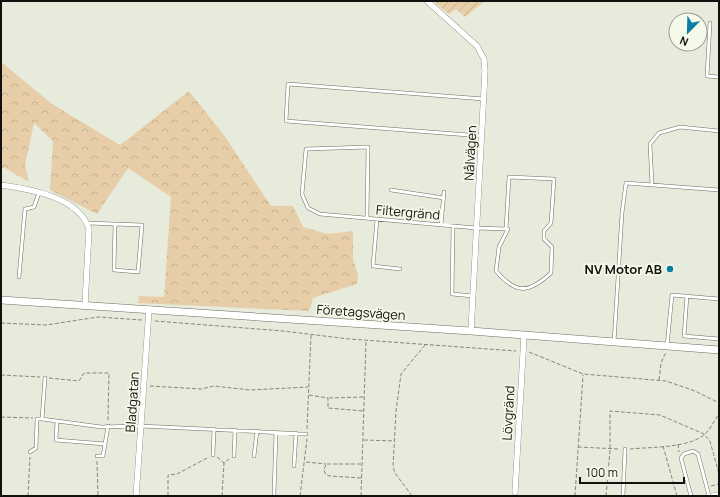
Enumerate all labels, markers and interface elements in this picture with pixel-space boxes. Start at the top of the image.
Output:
north arrow [668,12,708,52]
text: N [677,33,690,50]
street label: Nålvägen [460,125,480,181]
street label: Filtergränd [375,200,441,224]
place label: NV Motor AB [585,260,662,278]
marker: NV Motor AB [665,264,675,274]
street label: Företagsvägen [316,300,406,324]
street label: Bladgatan [121,371,143,433]
street label: Lövgränd [498,385,518,441]
scale bar [580,459,684,485]
text: 100 m [586,464,618,481]

